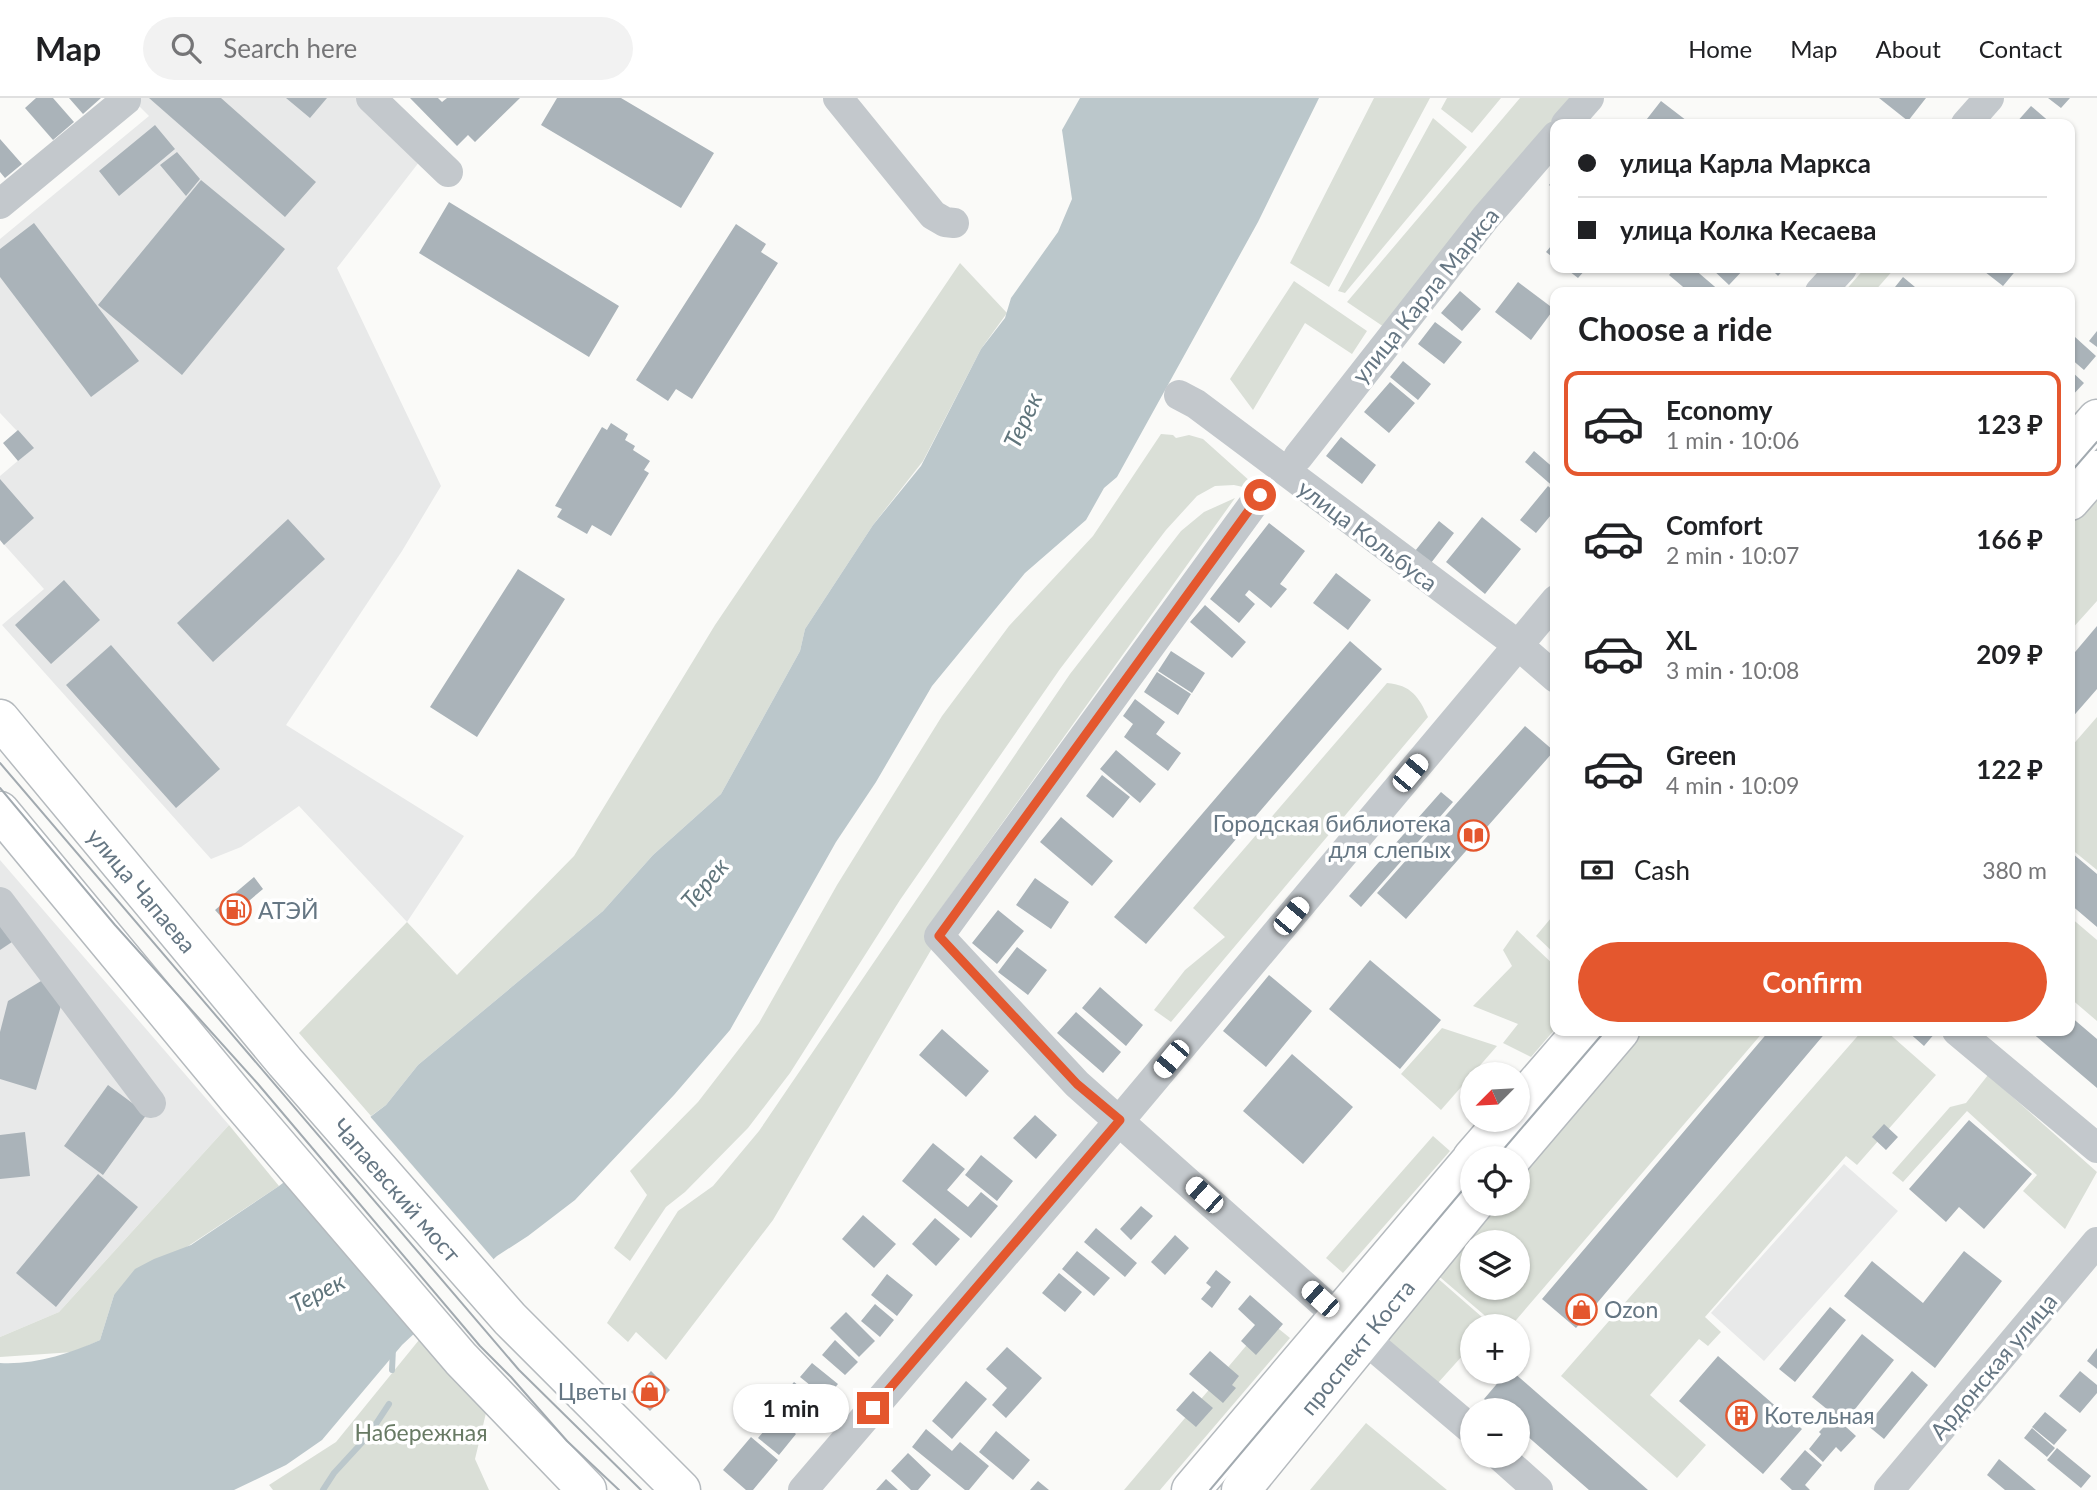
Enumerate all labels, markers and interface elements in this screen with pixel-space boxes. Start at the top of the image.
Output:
search box [143,17,633,80]
text: Map [35,28,101,68]
icon: search [167,29,205,67]
text: Search here [223,32,357,64]
text: Home [1688,34,1752,63]
text: Map [1790,34,1838,63]
text: About [1876,34,1941,63]
text: Contact [1979,34,2062,63]
text: улица Карла Маркса [1620,147,1871,179]
street label: улица Карла Маркса [1346,202,1504,388]
text: улица Колка Кесаева [1620,214,1876,246]
text: Choose a ride [1578,309,1772,348]
water label: Терек [997,387,1048,452]
icon: car [1582,392,1645,455]
text: Economy [1666,394,1772,426]
text: 123 ₽ [1976,408,2043,440]
text: 1 min · 10:06 [1666,426,1799,454]
street label: улица Кольбуса [1293,473,1443,597]
route start [1244,479,1276,511]
icon: car [1582,507,1645,570]
text: Comfort [1666,509,1763,541]
text: 166 ₽ [1976,523,2043,555]
text: 2 min · 10:07 [1666,541,1799,569]
icon: car [1582,622,1645,685]
text: XL [1666,624,1697,656]
text: 209 ₽ [1976,638,2043,670]
text: 3 min · 10:08 [1666,656,1799,684]
icon: car [1582,737,1645,800]
text: Green [1666,739,1736,771]
car [1389,750,1432,796]
text: 122 ₽ [1976,753,2043,785]
text: 4 min · 10:09 [1666,771,1799,799]
place label: Городская библиотека для слепых [1213,809,1452,863]
library icon: Городская библиотека для слепых [1457,819,1491,853]
street label: улица Чапаева [82,822,202,958]
water label: Терек [674,851,734,914]
icon: cash [1578,851,1616,889]
text: Cash [1634,854,1690,886]
text: 380 m [1982,856,2047,884]
fuel station icon: АТЭЙ [218,893,252,927]
car [1270,893,1313,939]
place label: АТЭЙ [258,896,319,924]
button: Confirm [1578,942,2047,1022]
car [1150,1036,1193,1082]
north arrow [1460,1062,1530,1132]
map controls [1460,1062,1530,1468]
street label: Чапаевский мост [327,1112,467,1268]
button: locate [1460,1146,1530,1216]
car [1182,1173,1227,1217]
button: layers [1460,1230,1530,1300]
water label: Терек [285,1266,350,1318]
street label: проспект Коста [1294,1274,1420,1420]
car [1298,1277,1343,1321]
street label: Ардонская улица [1924,1287,2062,1445]
shop icon: Ozon [1564,1292,1598,1326]
place label: Ozon [1604,1295,1658,1323]
button: + [1460,1314,1530,1384]
shop icon: Цветы [633,1374,667,1408]
place label: Цветы [558,1377,627,1405]
callout: 1 min [733,1384,848,1432]
route end [857,1392,889,1424]
text: 1 min [762,1394,820,1422]
button: − [1460,1398,1530,1468]
building icon: Котельная [1724,1398,1758,1432]
place label: Котельная [1764,1401,1875,1429]
park label: Набережная [354,1418,488,1446]

